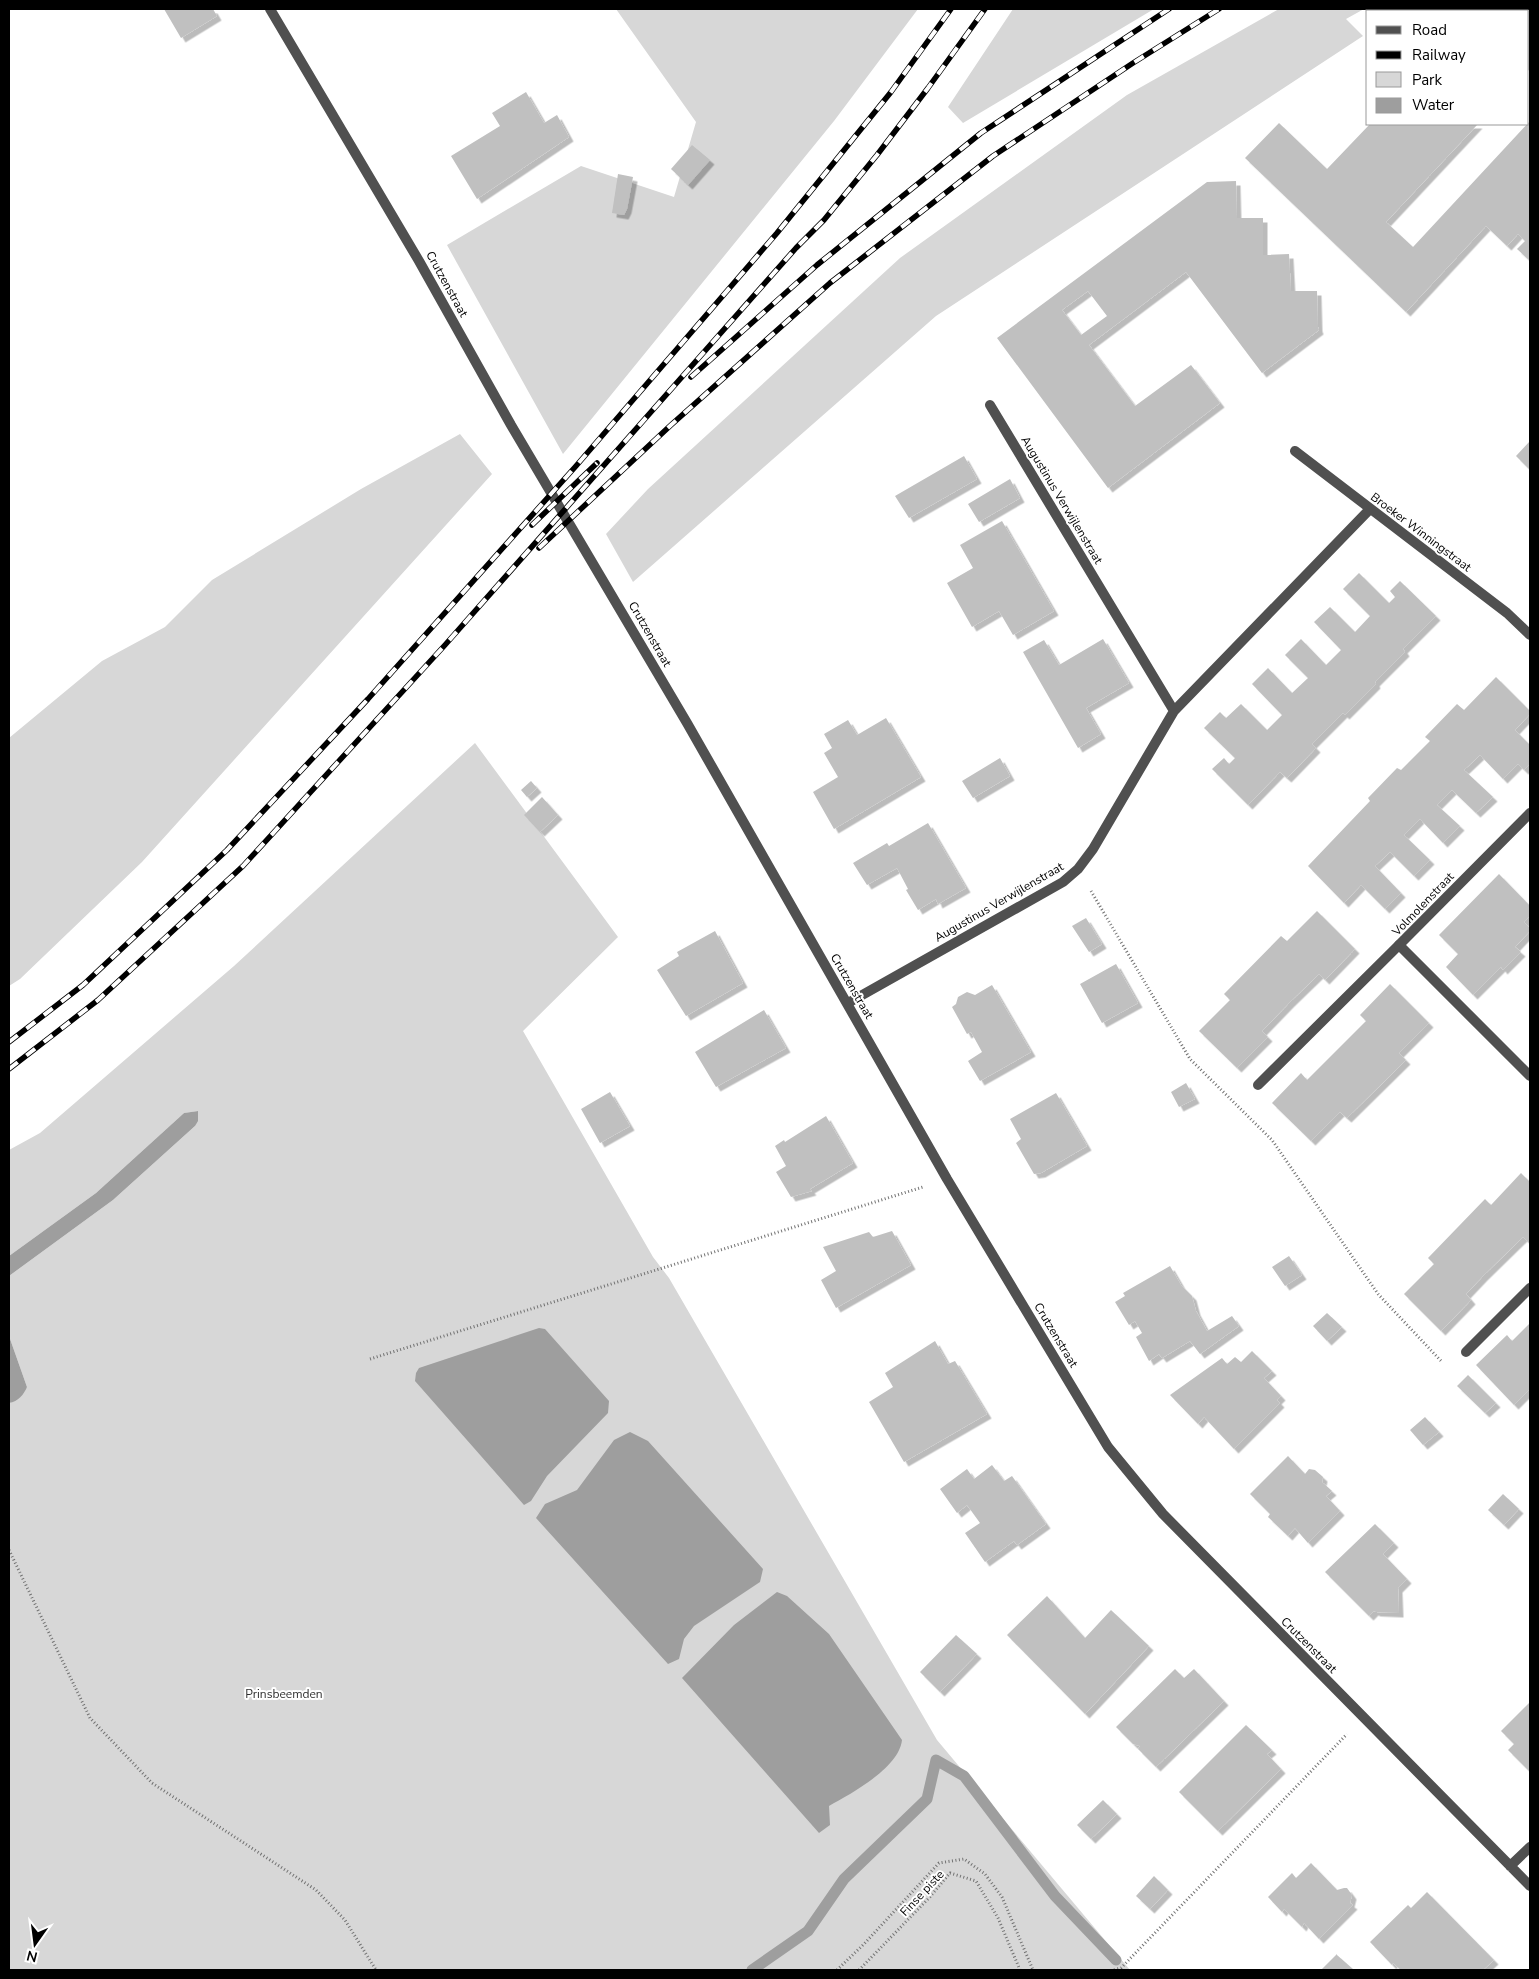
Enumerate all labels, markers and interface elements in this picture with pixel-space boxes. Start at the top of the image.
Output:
legend [1366,10,1529,125]
text: Road [1412,20,1447,40]
text: Railway [1412,45,1466,65]
text: Park [1412,70,1442,90]
text: Water [1412,95,1455,115]
street label: Crutzenstraat [422,248,472,321]
street label: Augustinus Verwijlenstraat [1017,433,1107,568]
street label: Broeker Winningstraat [1367,489,1475,576]
street label: Crutzenstraat [625,598,676,670]
street label: Augustinus Verwijlenstraat [932,858,1067,946]
street label: Volmolenstraat [1388,868,1458,940]
street label: Crutzenstraat [827,950,878,1022]
street label: Crutzenstraat [1030,1300,1082,1371]
street label: Crutzenstraat [1278,1614,1341,1677]
park label: Prinsbeemden [245,1686,323,1702]
street label: Finse piste [897,1867,947,1919]
north arrow [10,1919,60,1969]
text: N [25,1946,39,1967]

